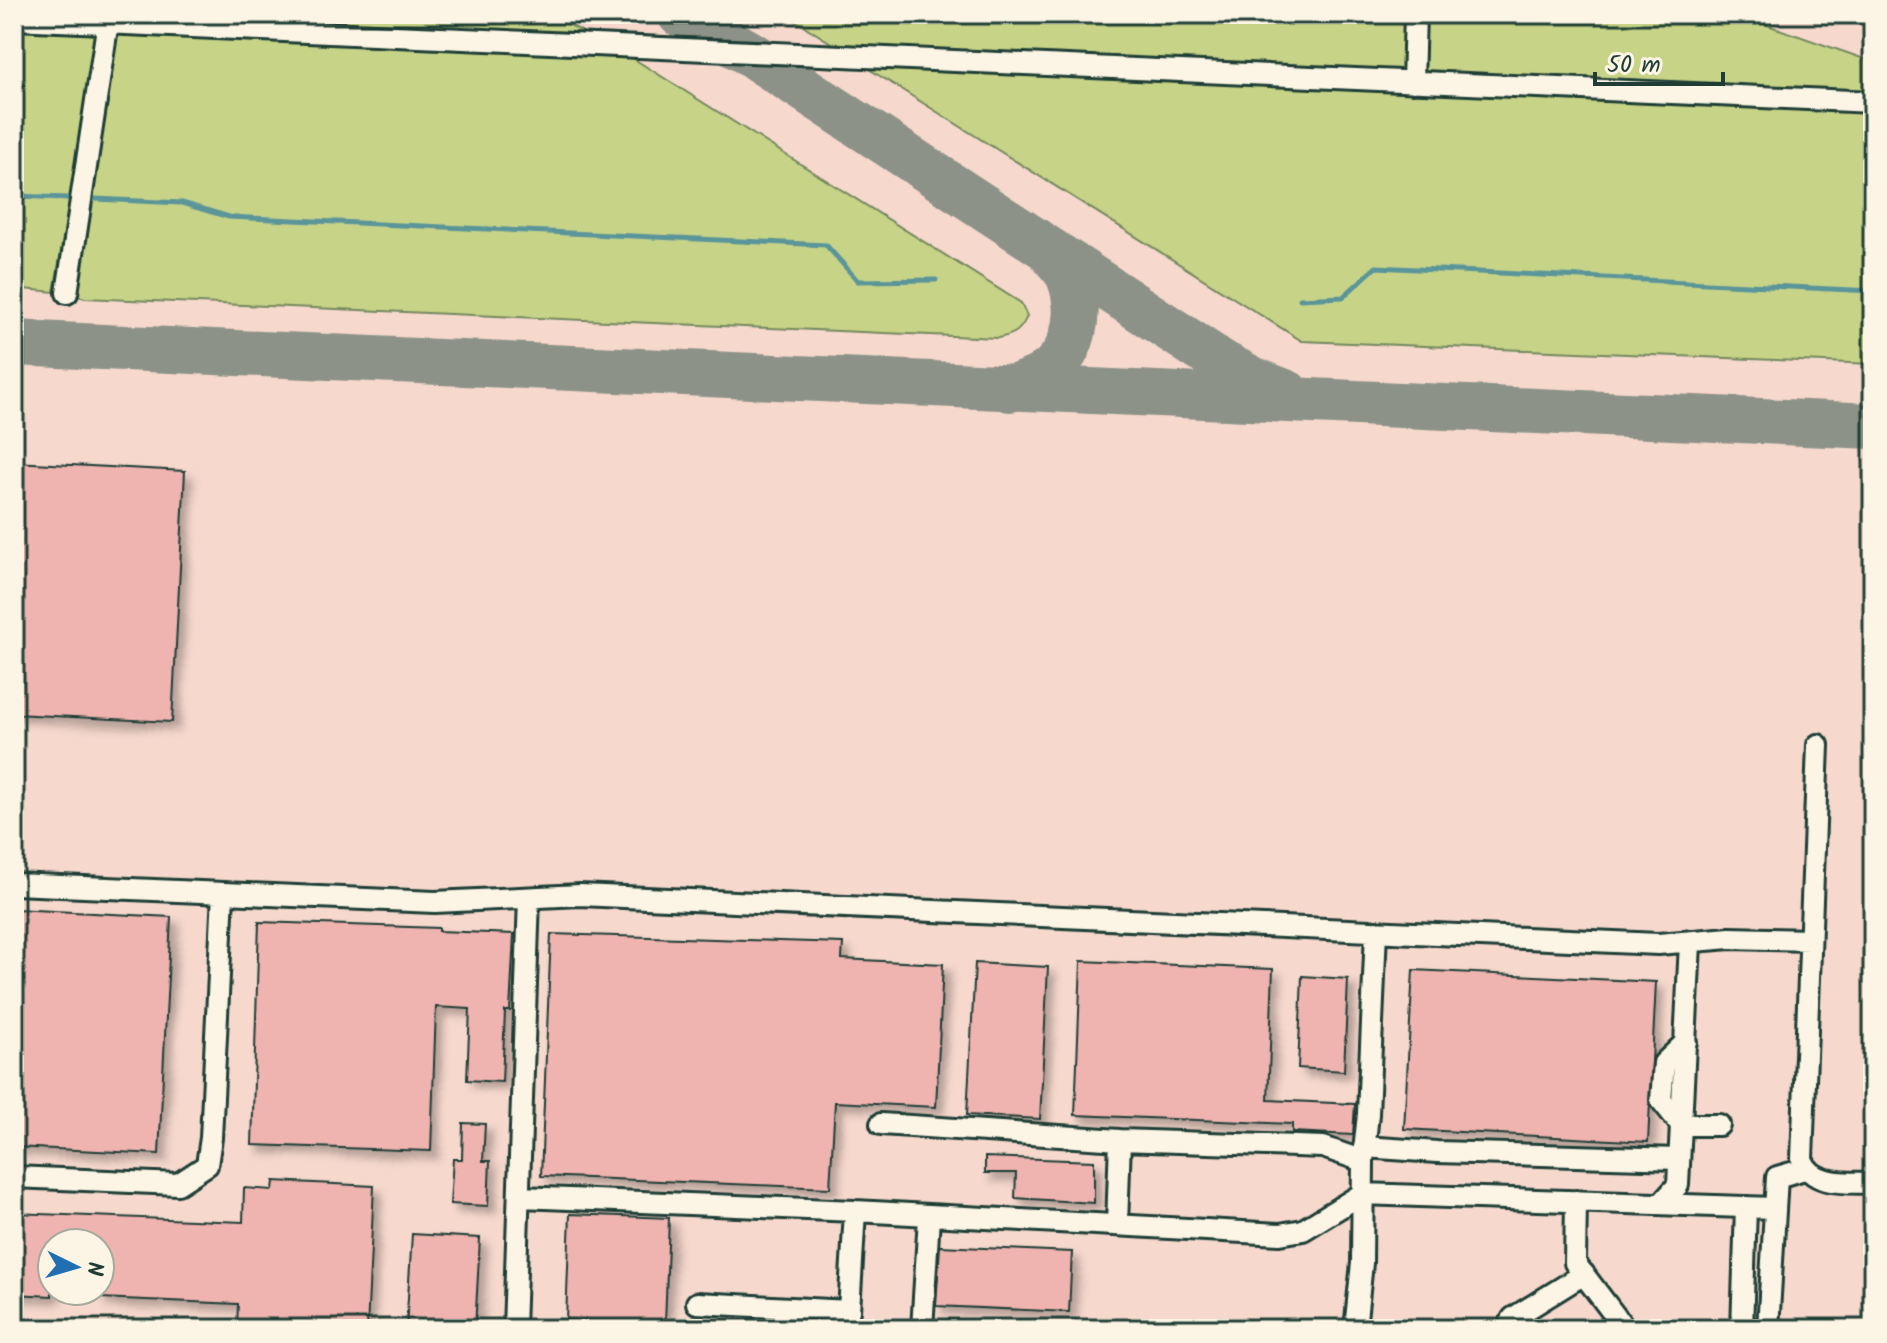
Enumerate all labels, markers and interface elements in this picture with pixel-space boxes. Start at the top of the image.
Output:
scale bar [1595,36,1723,86]
text: 50 m [1607,46,1661,85]
north arrow [36,1227,116,1307]
text: N [75,1260,111,1277]

